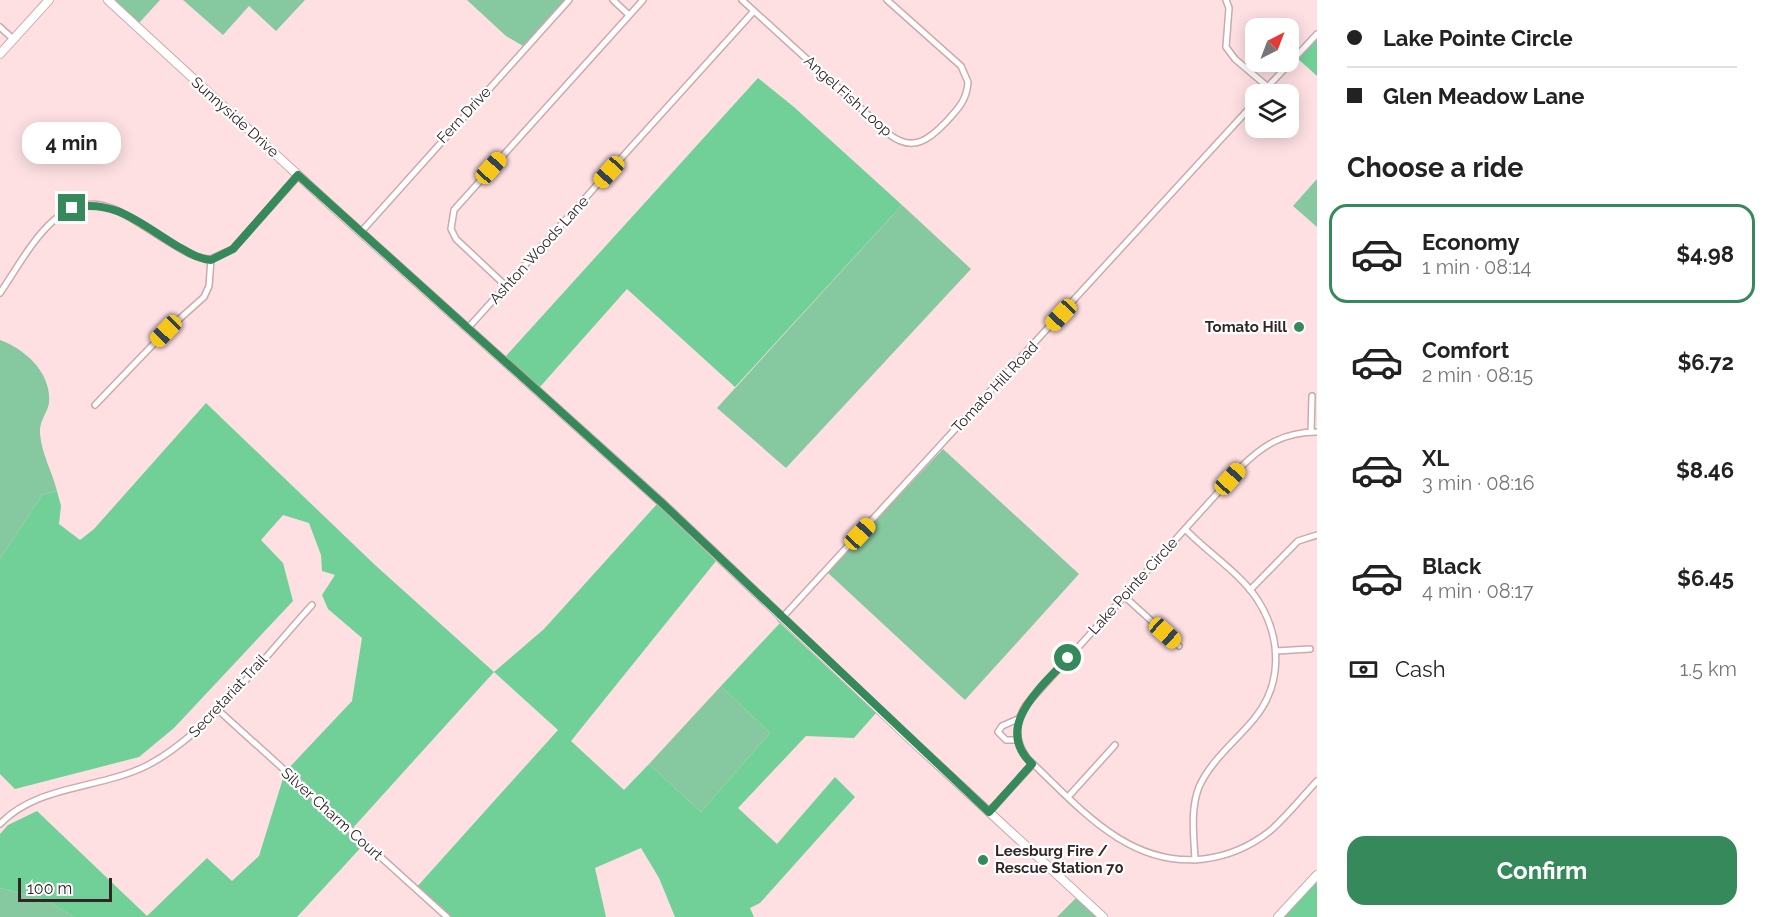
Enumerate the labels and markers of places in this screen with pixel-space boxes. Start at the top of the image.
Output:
place label: Tomato Hill [1205,318,1287,336]
marker: Tomato Hill [1292,320,1306,334]
place label: Leesburg Fire / Rescue Station 70 [995,842,1124,877]
marker: Leesburg Fire / Rescue Station 70 [976,853,990,867]

